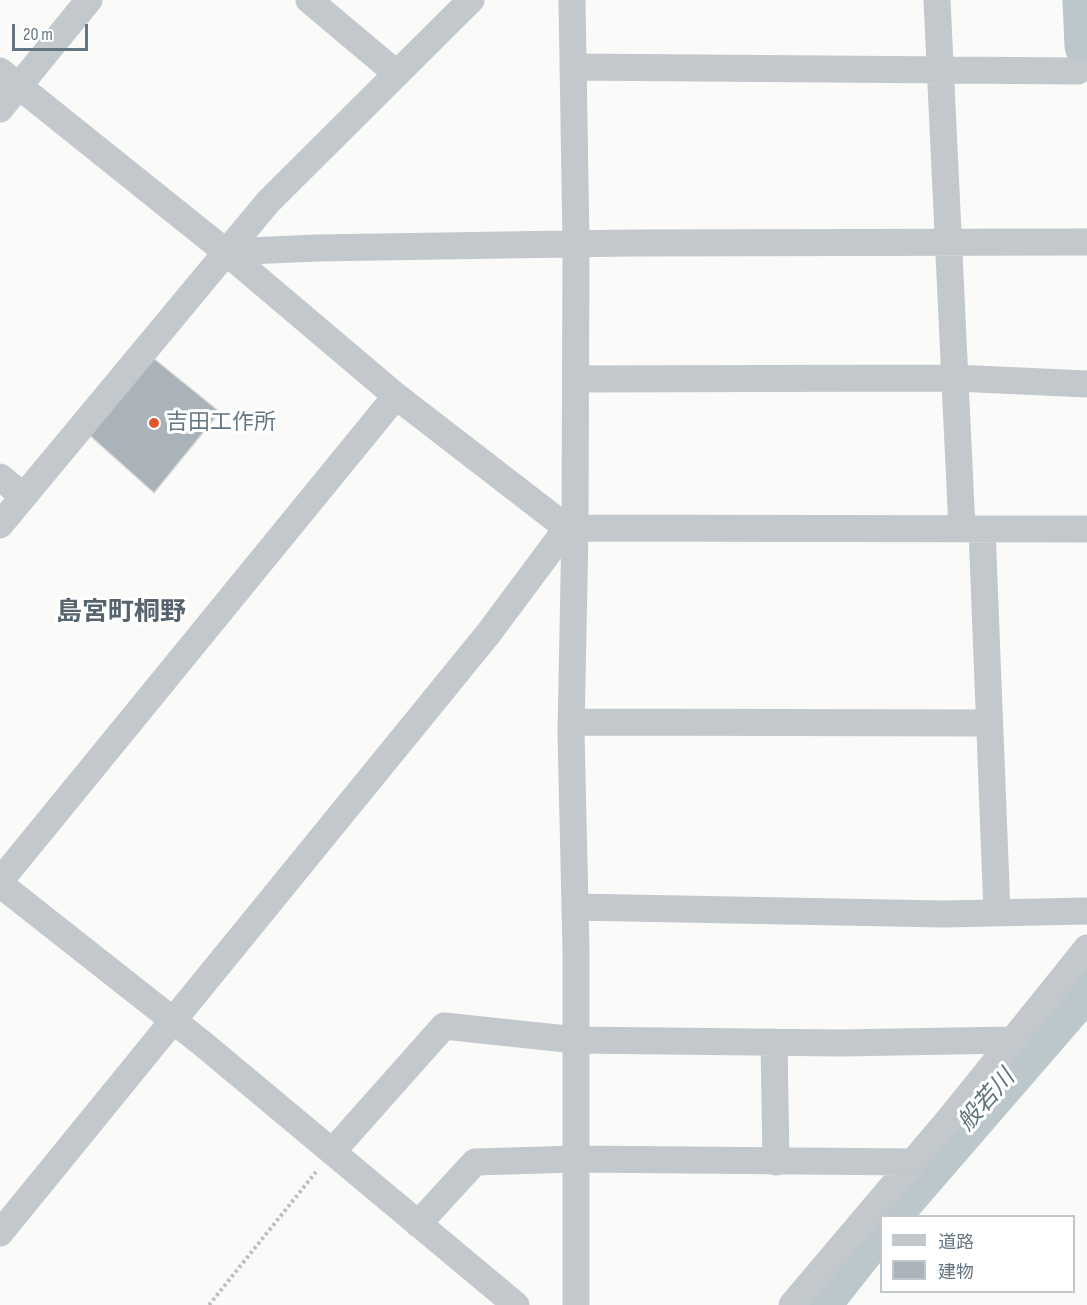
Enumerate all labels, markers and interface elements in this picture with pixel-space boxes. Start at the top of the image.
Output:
scale bar [15,12,92,50]
text: 20 m [23,24,53,45]
place label: 吉田工作所 [166,410,276,436]
marker: 吉田工作所 [147,416,161,430]
district label: 島宮町桐野 [56,597,186,629]
water label: 般若川 [953,1064,1021,1138]
legend [880,1215,1075,1293]
text: 道路 [938,1232,974,1253]
text: 建物 [938,1262,974,1283]

